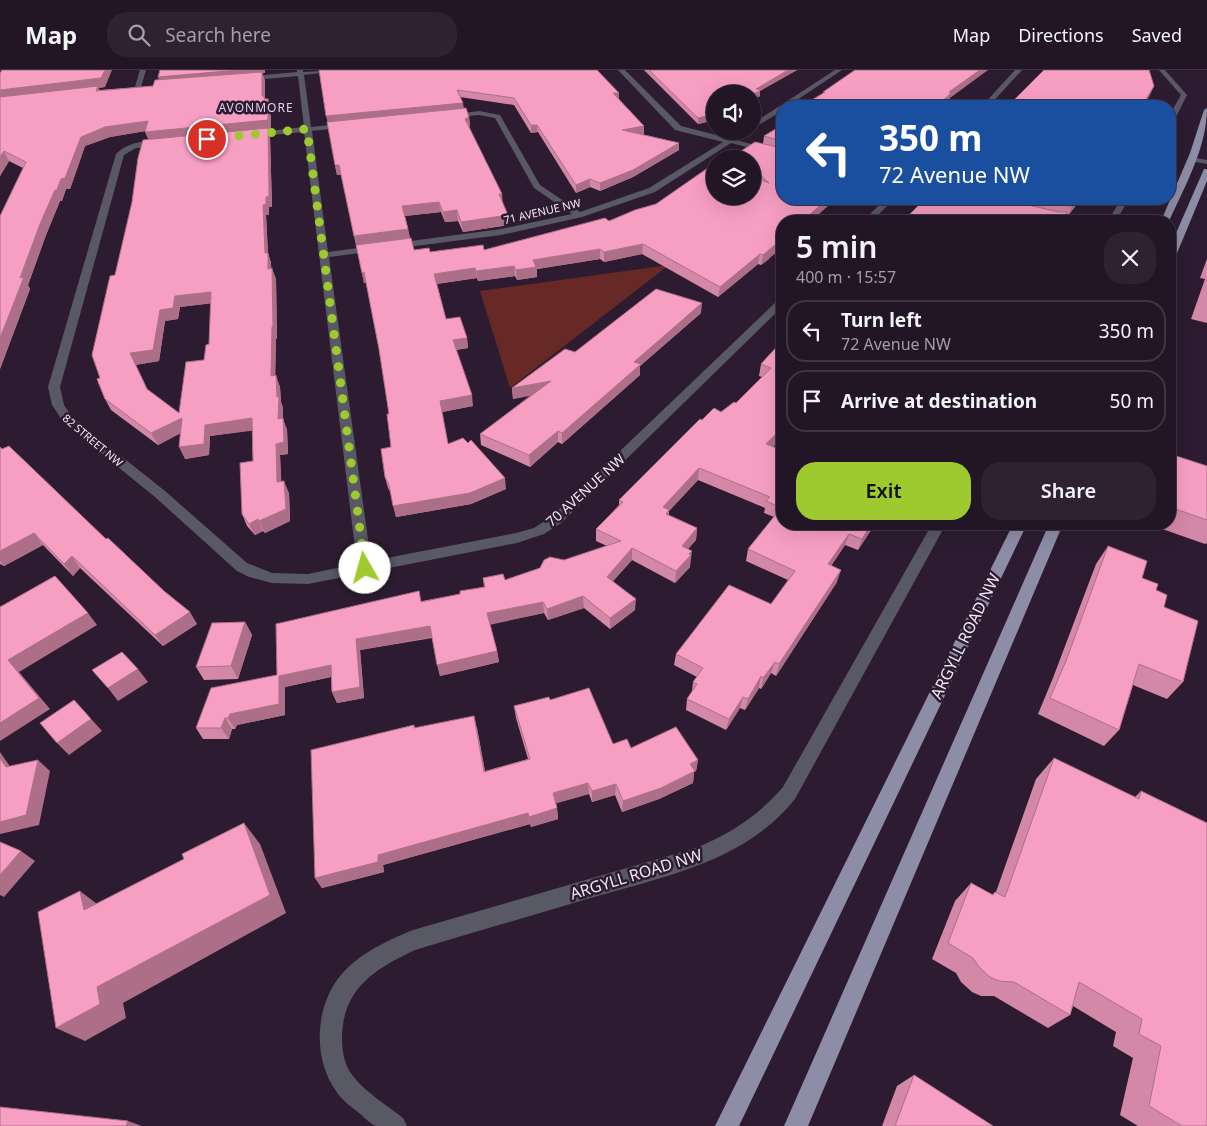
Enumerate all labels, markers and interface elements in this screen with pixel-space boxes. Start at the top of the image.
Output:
search box [107,12,457,57]
text: Map [25,18,77,51]
icon: search [125,21,153,49]
text: Search here [165,22,271,48]
text: Map [953,23,990,47]
text: Directions [1018,23,1104,47]
text: Saved [1132,23,1182,47]
map controls [706,85,761,205]
button: sound [706,85,761,140]
district label: AVONMORE [218,99,294,116]
text: 350 m [879,114,982,161]
pin [186,118,228,160]
icon: left [796,120,861,185]
icon: arrive [193,125,221,153]
button: layers [706,150,761,205]
text: 72 Avenue NW [879,159,1030,189]
street label: 71 AVENUE NW [502,195,583,227]
text: 5 min [796,226,877,267]
button: close [1104,232,1156,284]
text: 400 m · 15:57 [796,266,896,288]
text: Turn left [841,307,922,333]
icon: left [798,317,826,345]
text: 350 m [1099,318,1154,344]
text: 72 Avenue NW [841,333,951,355]
icon: arrive [798,387,826,415]
text: Arrive at destination [841,388,1037,414]
text: 50 m [1110,388,1154,414]
street label: 82 STREET NW [60,410,127,470]
street label: 70 AVENUE NW [541,449,629,531]
button: Exit [796,462,971,520]
button: Share [981,462,1156,520]
position arrow [338,541,390,593]
street label: ARGYLL ROAD NW [925,569,1005,702]
street label: ARGYLL ROAD NW [567,843,705,905]

